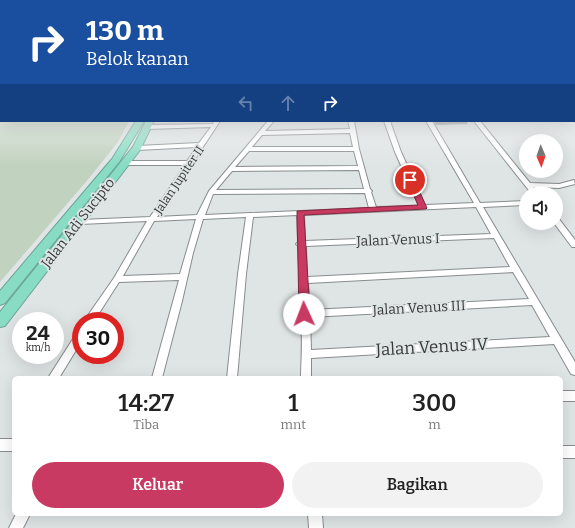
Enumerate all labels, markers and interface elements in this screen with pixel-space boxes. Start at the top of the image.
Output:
text: 130 m [86,14,164,47]
icon: right [20,16,72,68]
text: Belok kanan [86,48,189,70]
icon: left [235,92,257,114]
icon: ahead [277,92,299,114]
icon: right [319,92,341,114]
north arrow [519,134,563,178]
map controls [519,134,563,230]
street label: Jalan Jupiter II [151,143,207,217]
pin [393,163,427,197]
icon: arrive [399,169,421,191]
street label: Jalan Adi Sucipto [37,175,118,272]
button: sound [519,186,563,230]
street label: Jalan Venus I [355,230,440,250]
position arrow [283,293,325,335]
street label: Jalan Venus III [371,297,466,319]
speed limit sign: 30 [72,312,124,364]
text: 24 [26,321,50,345]
street label: Jalan Venus IV [374,334,489,360]
text: km/h [26,342,50,354]
text: 14:27 [118,389,174,417]
text: 1 [288,389,298,417]
text: 300 [412,389,457,417]
text: Tiba [133,417,159,432]
text: mnt [281,417,306,432]
text: m [428,417,441,432]
button: Keluar [32,462,284,508]
button: Bagikan [292,462,543,508]

